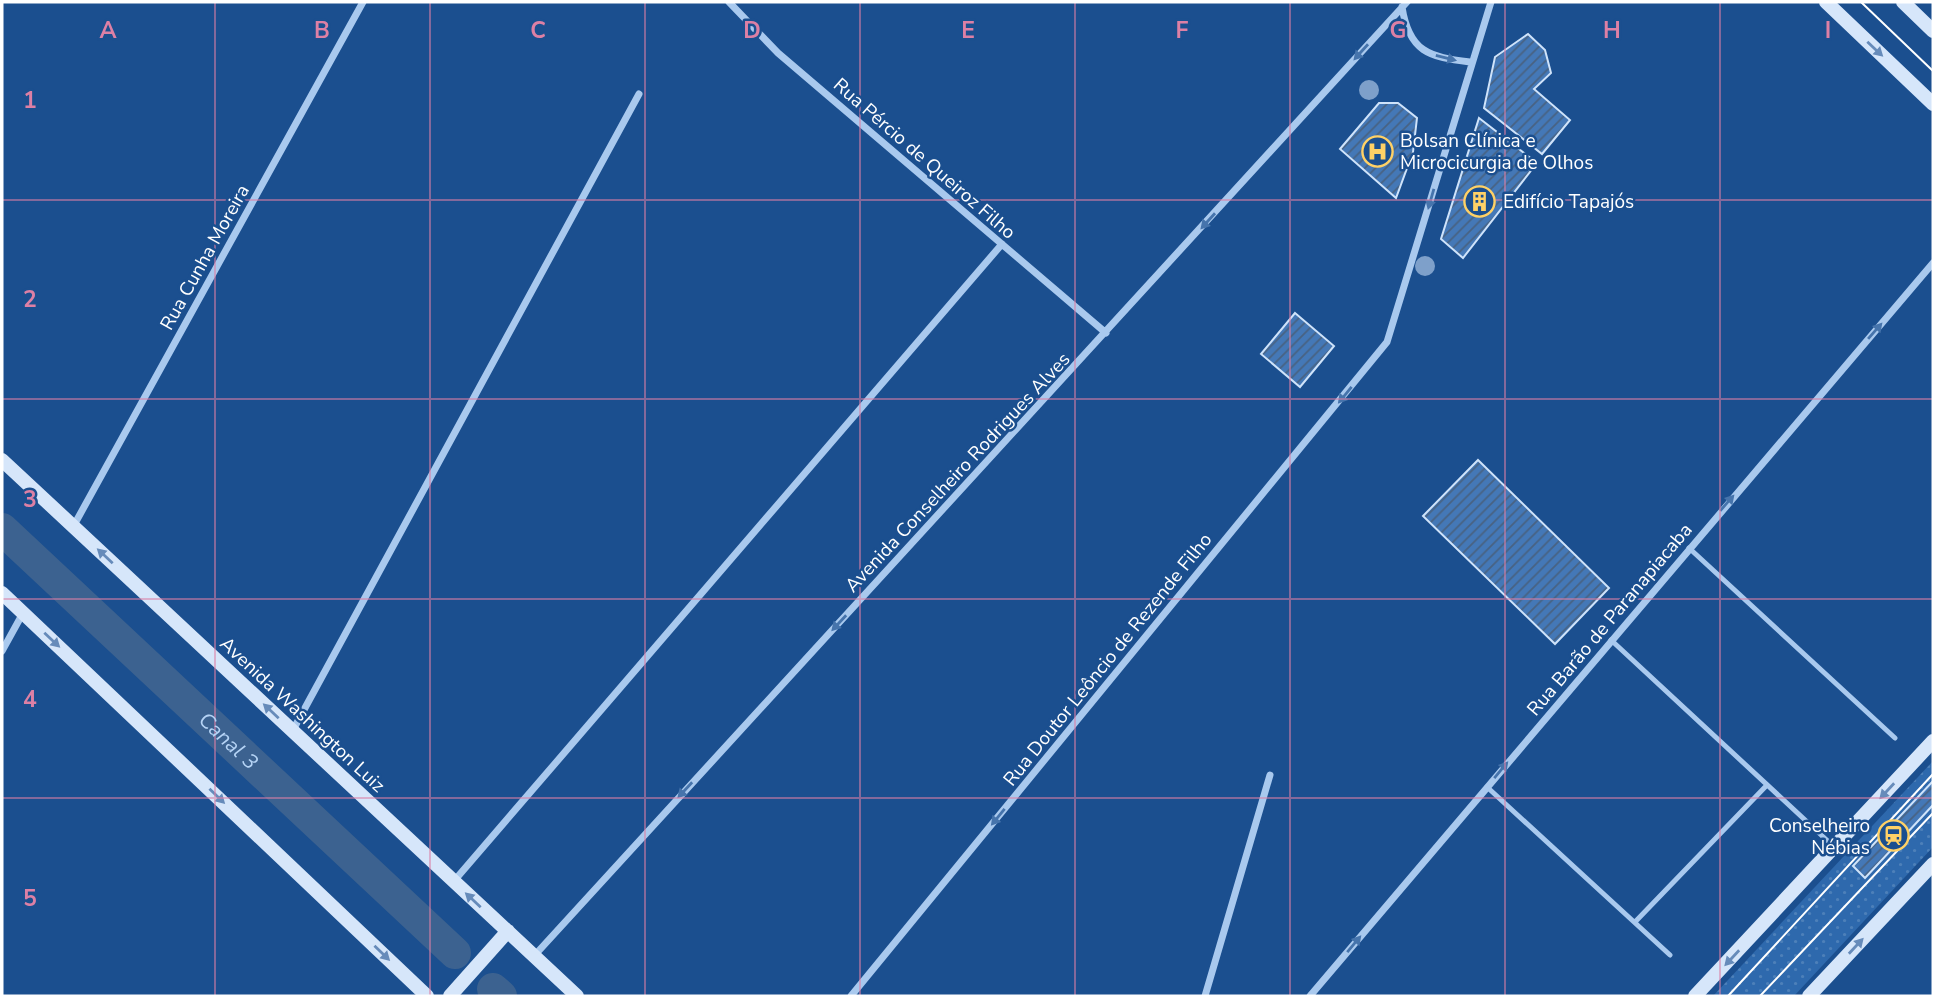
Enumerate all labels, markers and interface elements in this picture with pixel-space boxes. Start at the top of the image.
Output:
text: A [99,15,117,46]
text: B [314,15,330,46]
text: C [530,15,546,46]
text: D [743,15,761,46]
text: E [961,15,975,46]
text: F [1176,15,1189,46]
text: G [1390,15,1406,46]
text: H [1603,15,1621,46]
text: I [1825,15,1831,46]
one-way arrow [1866,40,1883,56]
one-way arrow [1354,43,1370,60]
one-way arrow [1435,53,1457,64]
street label: Rua Pércio de Queiroz Filho [828,72,1021,245]
text: 1 [23,85,37,116]
place label: Bolsan Clínica e Microcicurgia de Olhos [1400,128,1593,176]
hospital icon: Bolsan Clínica e Microcicurgia de Olhos [1360,134,1394,168]
street label: Rua Cunha Moreira [154,180,256,335]
building icon: Edifício Tapajós [1463,184,1497,218]
one-way arrow [1425,188,1436,210]
place label: Edifício Tapajós [1503,189,1634,215]
one-way arrow [1201,212,1216,229]
text: 2 [23,284,37,315]
one-way arrow [1867,322,1882,339]
street label: Avenida Conselheiro Rodrigues Alves [839,347,1076,598]
one-way arrow [1338,387,1353,404]
text: 3 [23,484,37,515]
one-way arrow [1719,495,1734,512]
street label: Rua Barão de Paranapiacaba [1521,518,1698,722]
street label: Rua Doutor Leôncio de Rezende Filho [997,528,1218,792]
one-way arrow [96,548,114,564]
one-way arrow [831,614,847,632]
one-way arrow [43,631,60,647]
street label: Avenida Washington Luiz [214,631,391,798]
text: 4 [23,684,37,715]
one-way arrow [262,703,280,719]
water label: Canal 3 [192,706,264,776]
one-way arrow [1493,762,1508,779]
one-way arrow [678,781,694,798]
one-way arrow [1879,782,1895,799]
one-way arrow [208,788,225,804]
one-way arrow [990,808,1006,826]
place label: Conselheiro Nébias [1769,813,1870,861]
station icon: Conselheiro Nébias [1876,819,1910,853]
text: 5 [23,883,37,914]
one-way arrow [465,892,482,908]
one-way arrow [1346,935,1362,953]
one-way arrow [1847,938,1863,955]
one-way arrow [373,944,390,960]
one-way arrow [1723,949,1740,966]

